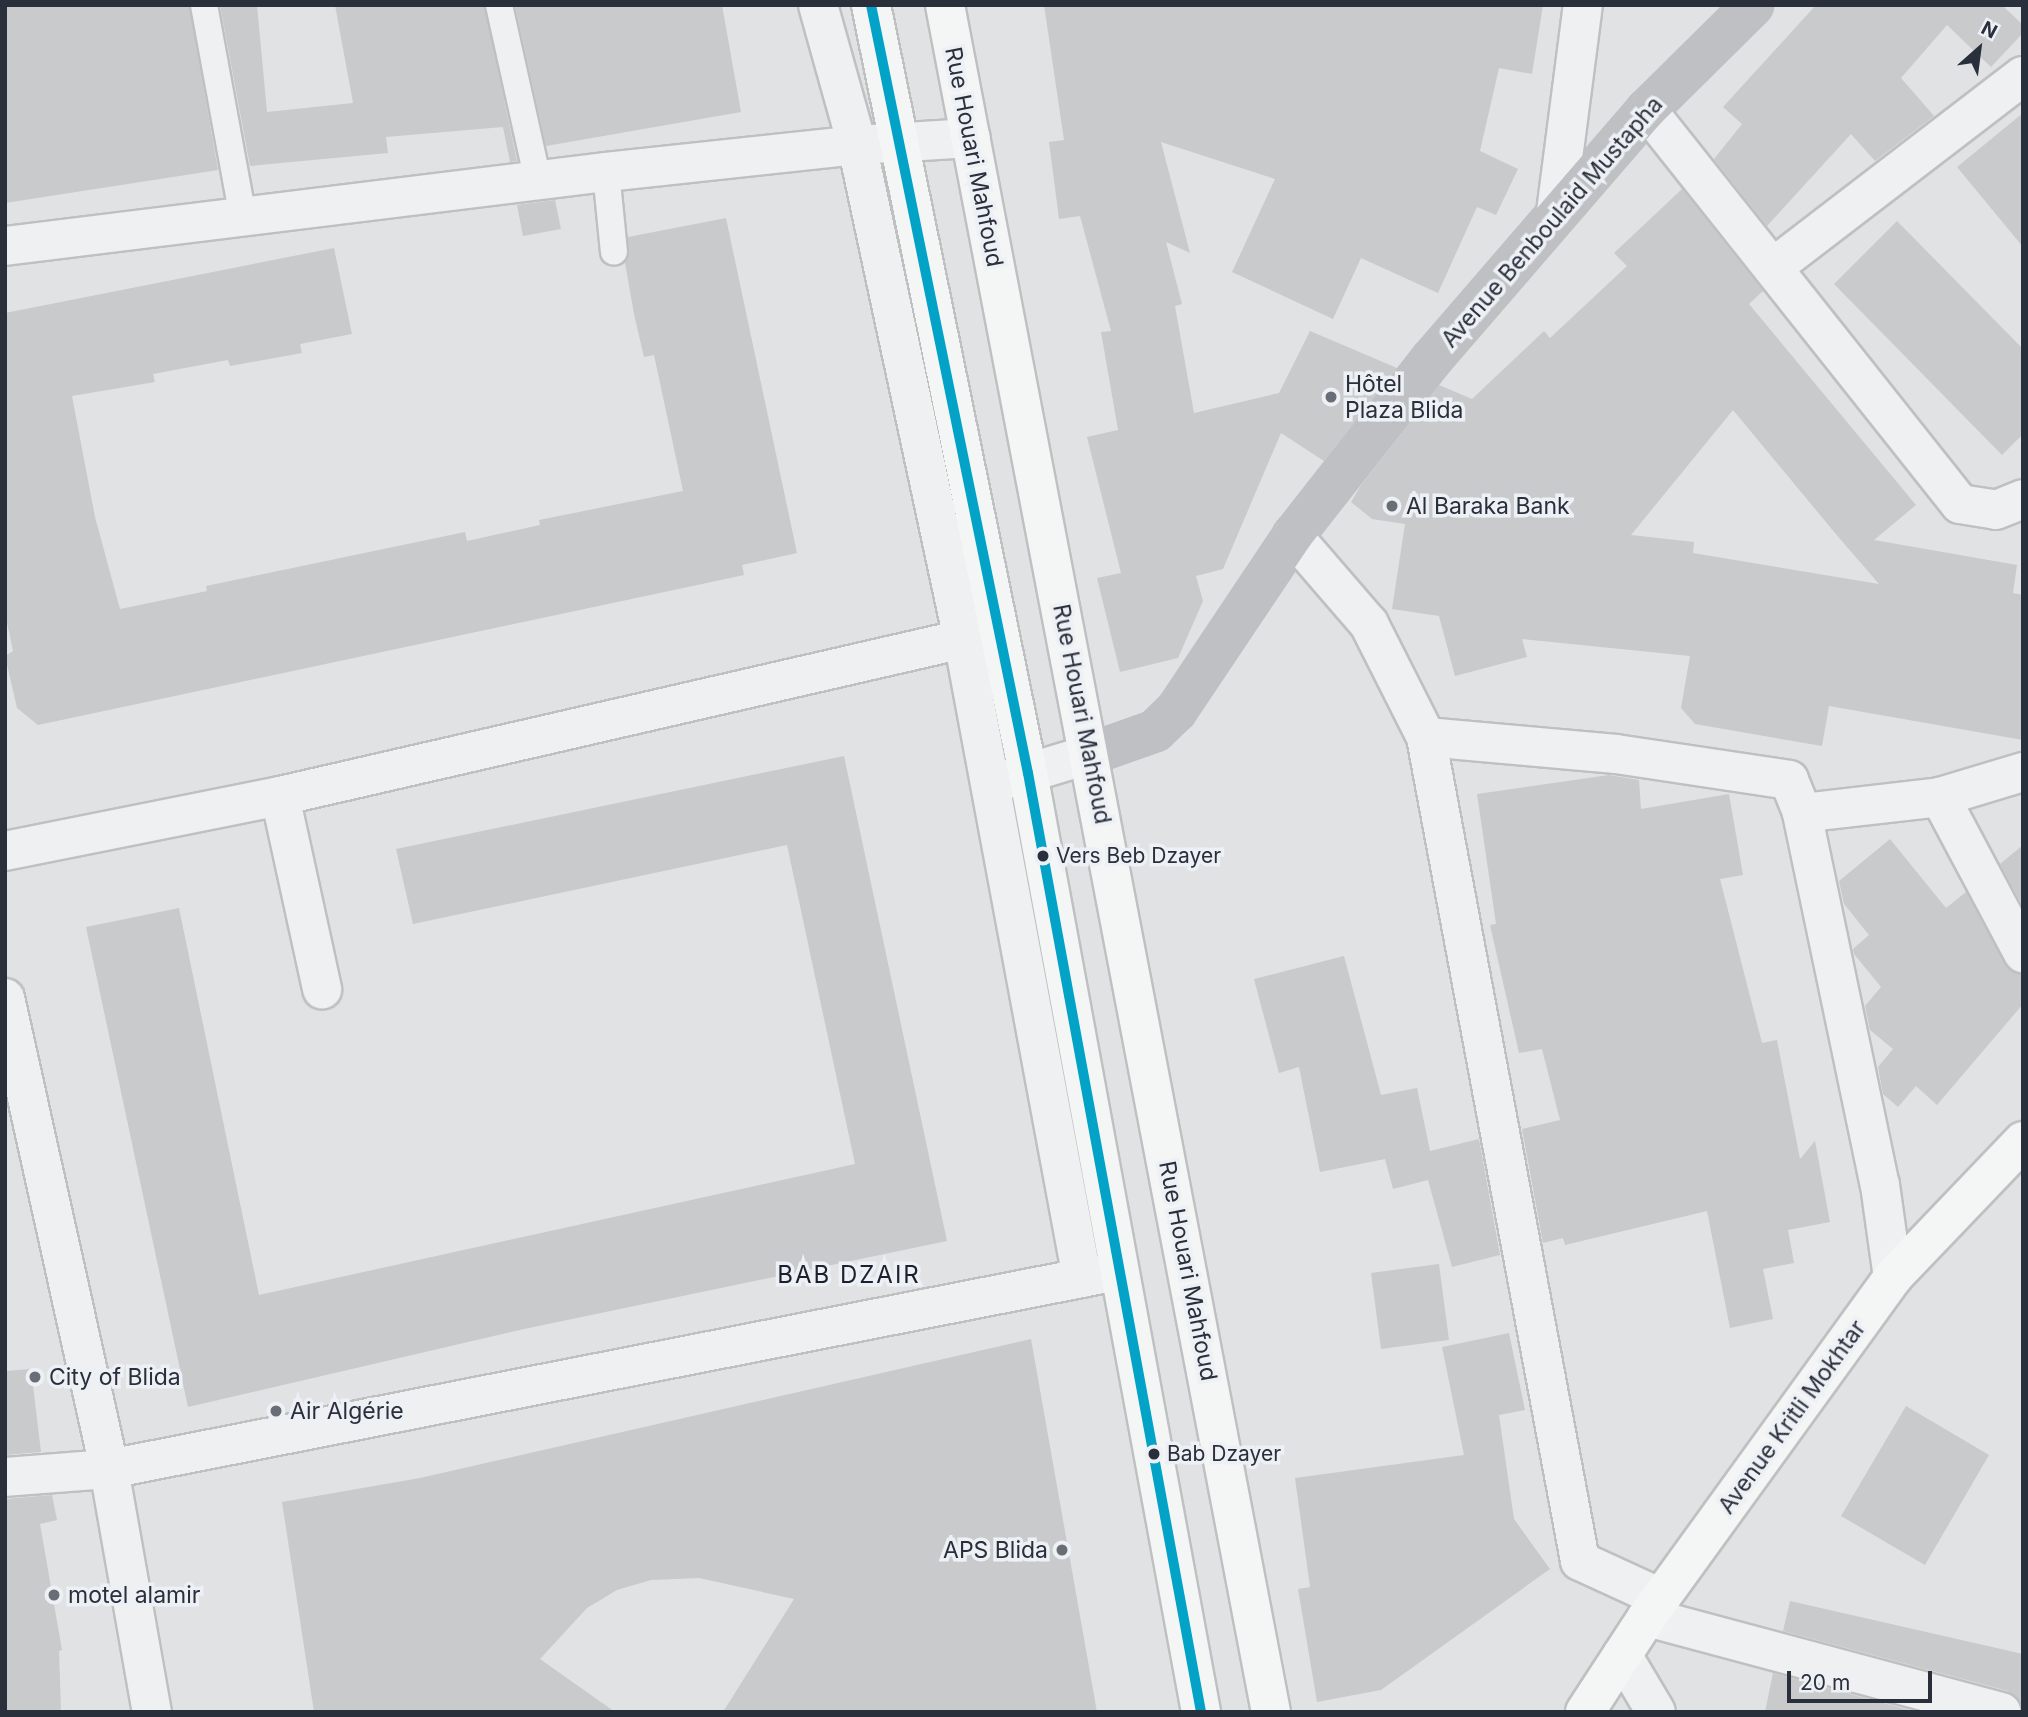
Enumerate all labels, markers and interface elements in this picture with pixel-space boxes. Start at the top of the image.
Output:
north arrow [1944,14,2014,84]
text: N [1977,16,2001,44]
street label: Rue Houari Mahfoud [939,45,1009,269]
street label: Avenue Benboulaid Mustapha [1436,91,1668,353]
place label: Hôtel Plaza Blida [1345,370,1463,424]
marker: Hôtel Plaza Blida [1323,389,1339,405]
place label: Al Baraka Bank [1406,492,1570,520]
marker: Al Baraka Bank [1384,498,1400,514]
street label: Rue Houari Mahfoud [1047,602,1117,826]
place label: Vers Beb Dzayer [1056,843,1221,869]
marker: Vers Beb Dzayer [1036,849,1050,863]
street label: Rue Houari Mahfoud [1153,1159,1223,1383]
district label: BAB DZAIR [778,1261,920,1289]
street label: Avenue Kritli Mokhtar [1713,1315,1871,1519]
place label: City of Blida [49,1363,181,1391]
marker: City of Blida [27,1369,43,1385]
place label: Air Algérie [290,1397,404,1425]
marker: Air Algérie [268,1403,284,1419]
place label: Bab Dzayer [1167,1441,1281,1467]
marker: Bab Dzayer [1147,1447,1161,1461]
place label: APS Blida [943,1536,1048,1564]
marker: APS Blida [1054,1542,1070,1558]
place label: motel alamir [68,1581,200,1609]
marker: motel alamir [46,1587,62,1603]
scale bar [1790,1658,1935,1702]
text: 20 m [1800,1670,1850,1695]

